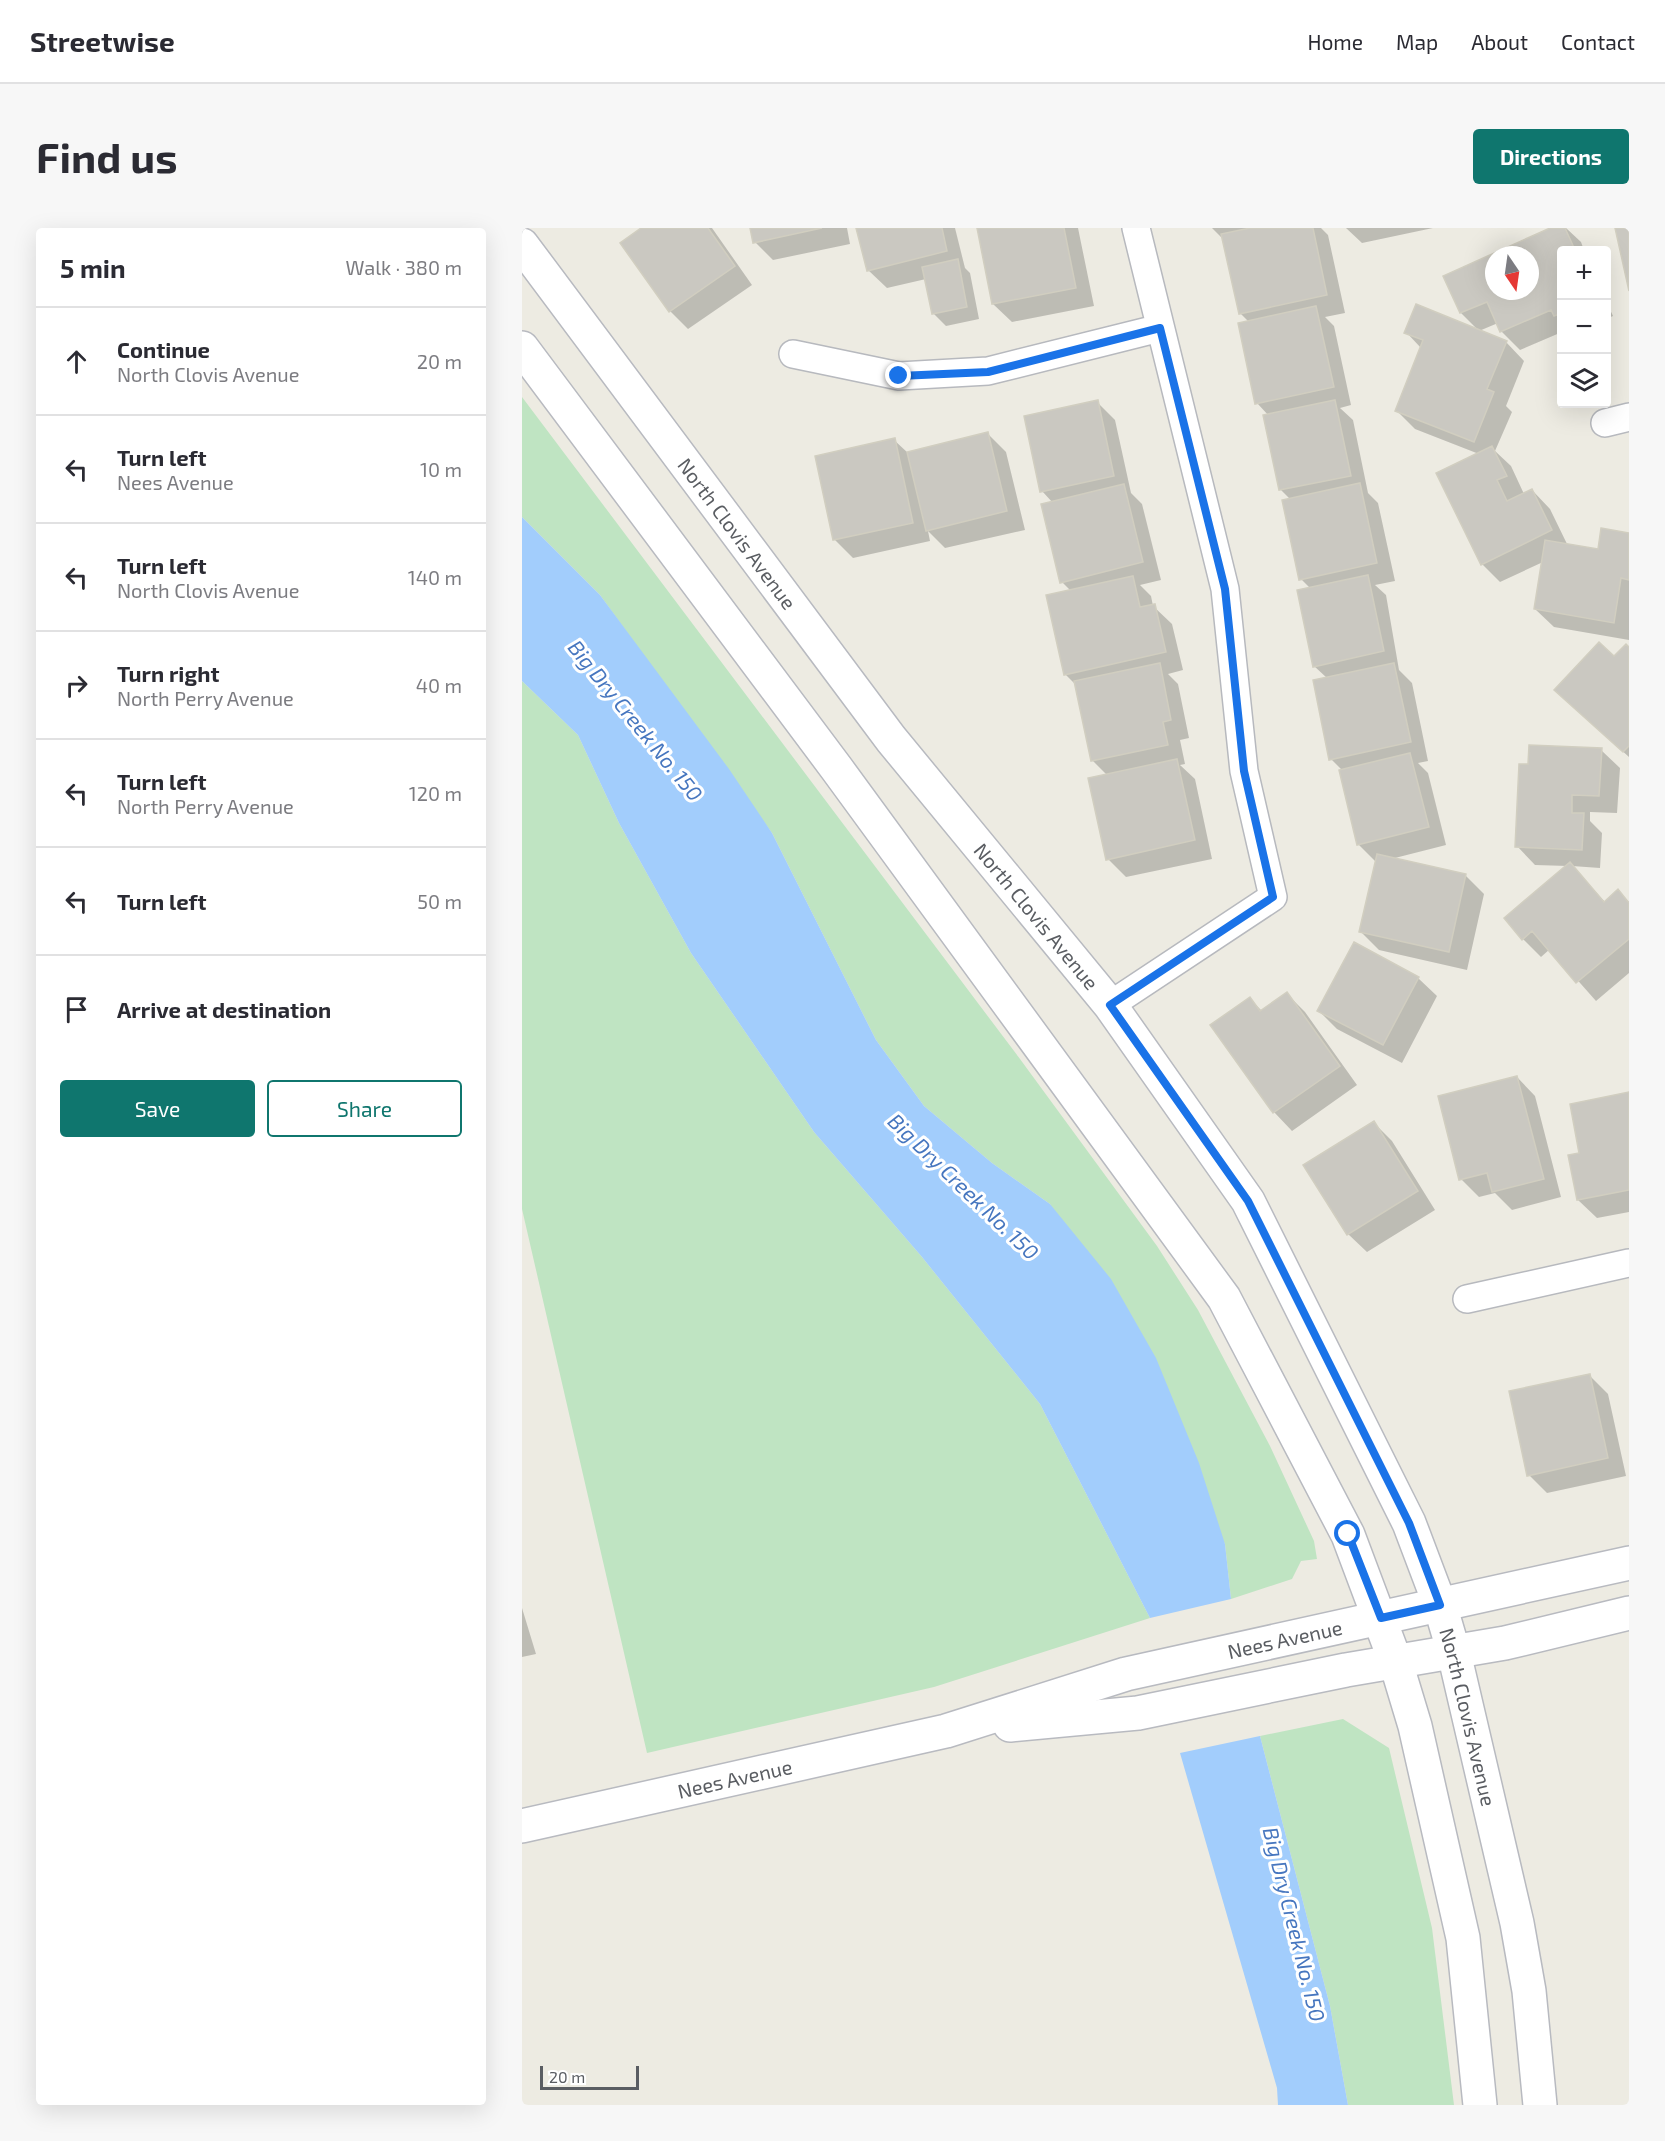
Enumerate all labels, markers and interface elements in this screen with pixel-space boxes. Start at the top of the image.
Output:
text: Streetwise [30,24,175,58]
text: Home [1307,29,1363,54]
text: Map [1396,29,1438,54]
text: About [1471,29,1528,54]
text: Contact [1561,29,1635,54]
button: Directions [1473,129,1629,184]
text: Find us [36,131,178,181]
north arrow [1485,246,1539,300]
map controls [1557,246,1611,408]
button: + [1557,246,1611,300]
text: 5 min [60,252,126,283]
text: Walk · 380 m [345,255,462,279]
button: − [1557,300,1611,354]
text: Continue [117,336,210,362]
icon: ahead [60,345,93,378]
text: 20 m [417,349,462,373]
button: layers [1557,354,1611,408]
text: North Clovis Avenue [117,362,299,386]
route end [885,362,911,388]
text: Turn left [117,444,206,470]
icon: left [60,453,93,486]
street label: North Clovis Avenue [673,453,802,614]
text: 10 m [420,457,462,481]
text: Nees Avenue [117,470,234,494]
text: Turn left [117,552,206,578]
icon: left [60,561,93,594]
text: 140 m [408,565,462,589]
text: North Clovis Avenue [117,578,299,602]
water label: Big Dry Creek No. 150 [563,635,708,806]
text: Turn right [117,660,219,686]
icon: right [60,669,93,702]
text: 40 m [416,673,462,697]
text: North Perry Avenue [117,686,294,710]
text: Turn left [117,768,206,794]
icon: left [60,777,93,810]
text: 120 m [409,781,462,805]
text: North Perry Avenue [117,794,294,818]
street label: North Clovis Avenue [969,838,1104,994]
icon: left [60,885,93,918]
text: Turn left [117,888,206,914]
text: 50 m [417,889,462,913]
icon: arrive [60,993,93,1026]
text: Arrive at destination [117,996,331,1022]
button: Save [60,1080,255,1137]
button: Share [267,1080,462,1137]
water label: Big Dry Creek No. 150 [883,1108,1044,1265]
route start [1334,1520,1360,1546]
street label: Nees Avenue [1225,1615,1344,1663]
street label: North Clovis Avenue [1435,1625,1501,1808]
street label: Nees Avenue [675,1754,794,1803]
water label: Big Dry Creek No. 150 [1258,1824,1331,2024]
scale bar [540,2063,639,2090]
text: 20 m [549,2067,585,2086]

